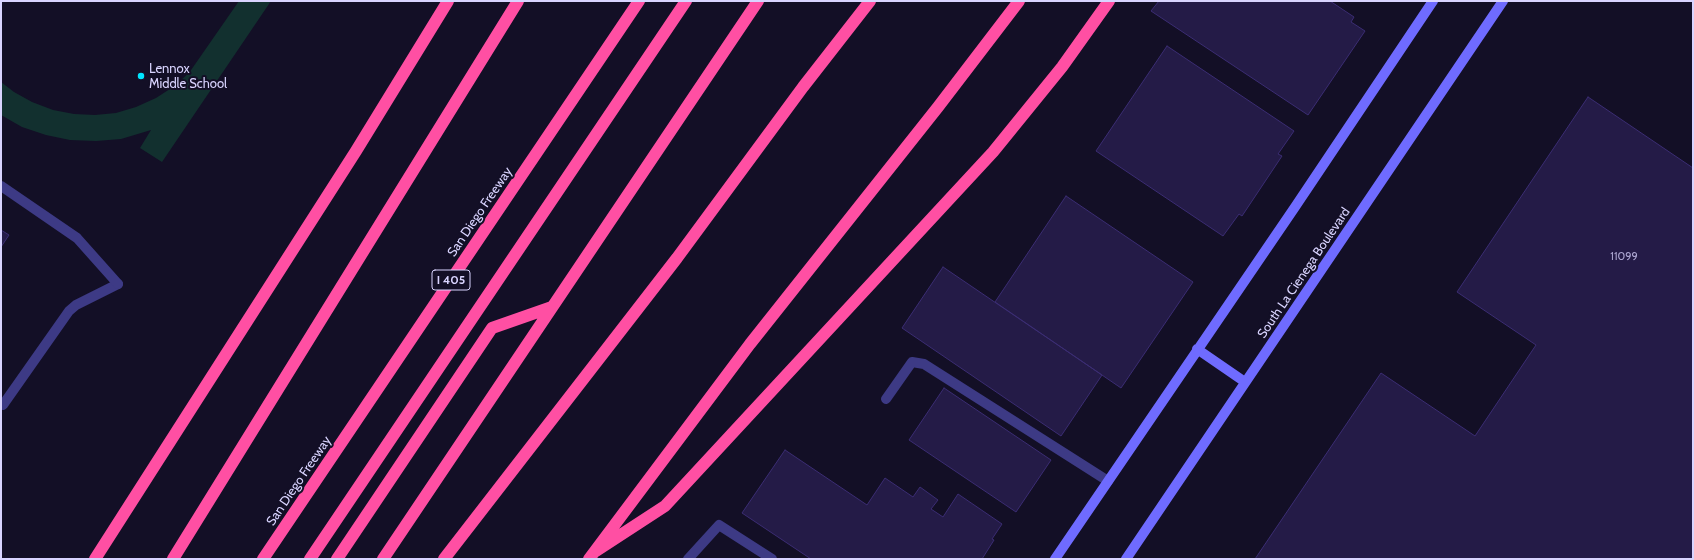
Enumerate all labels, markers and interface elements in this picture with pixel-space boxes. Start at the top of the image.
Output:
place label: Lennox Middle School [149,61,227,92]
marker: Lennox Middle School [136,71,146,81]
street label: San Diego Freeway [444,164,516,260]
street label: South La Cienega Boulevard [1254,205,1354,341]
house number: 11099 [1610,250,1638,264]
road number: I 405 [432,270,470,290]
street label: San Diego Freeway [263,433,335,529]

